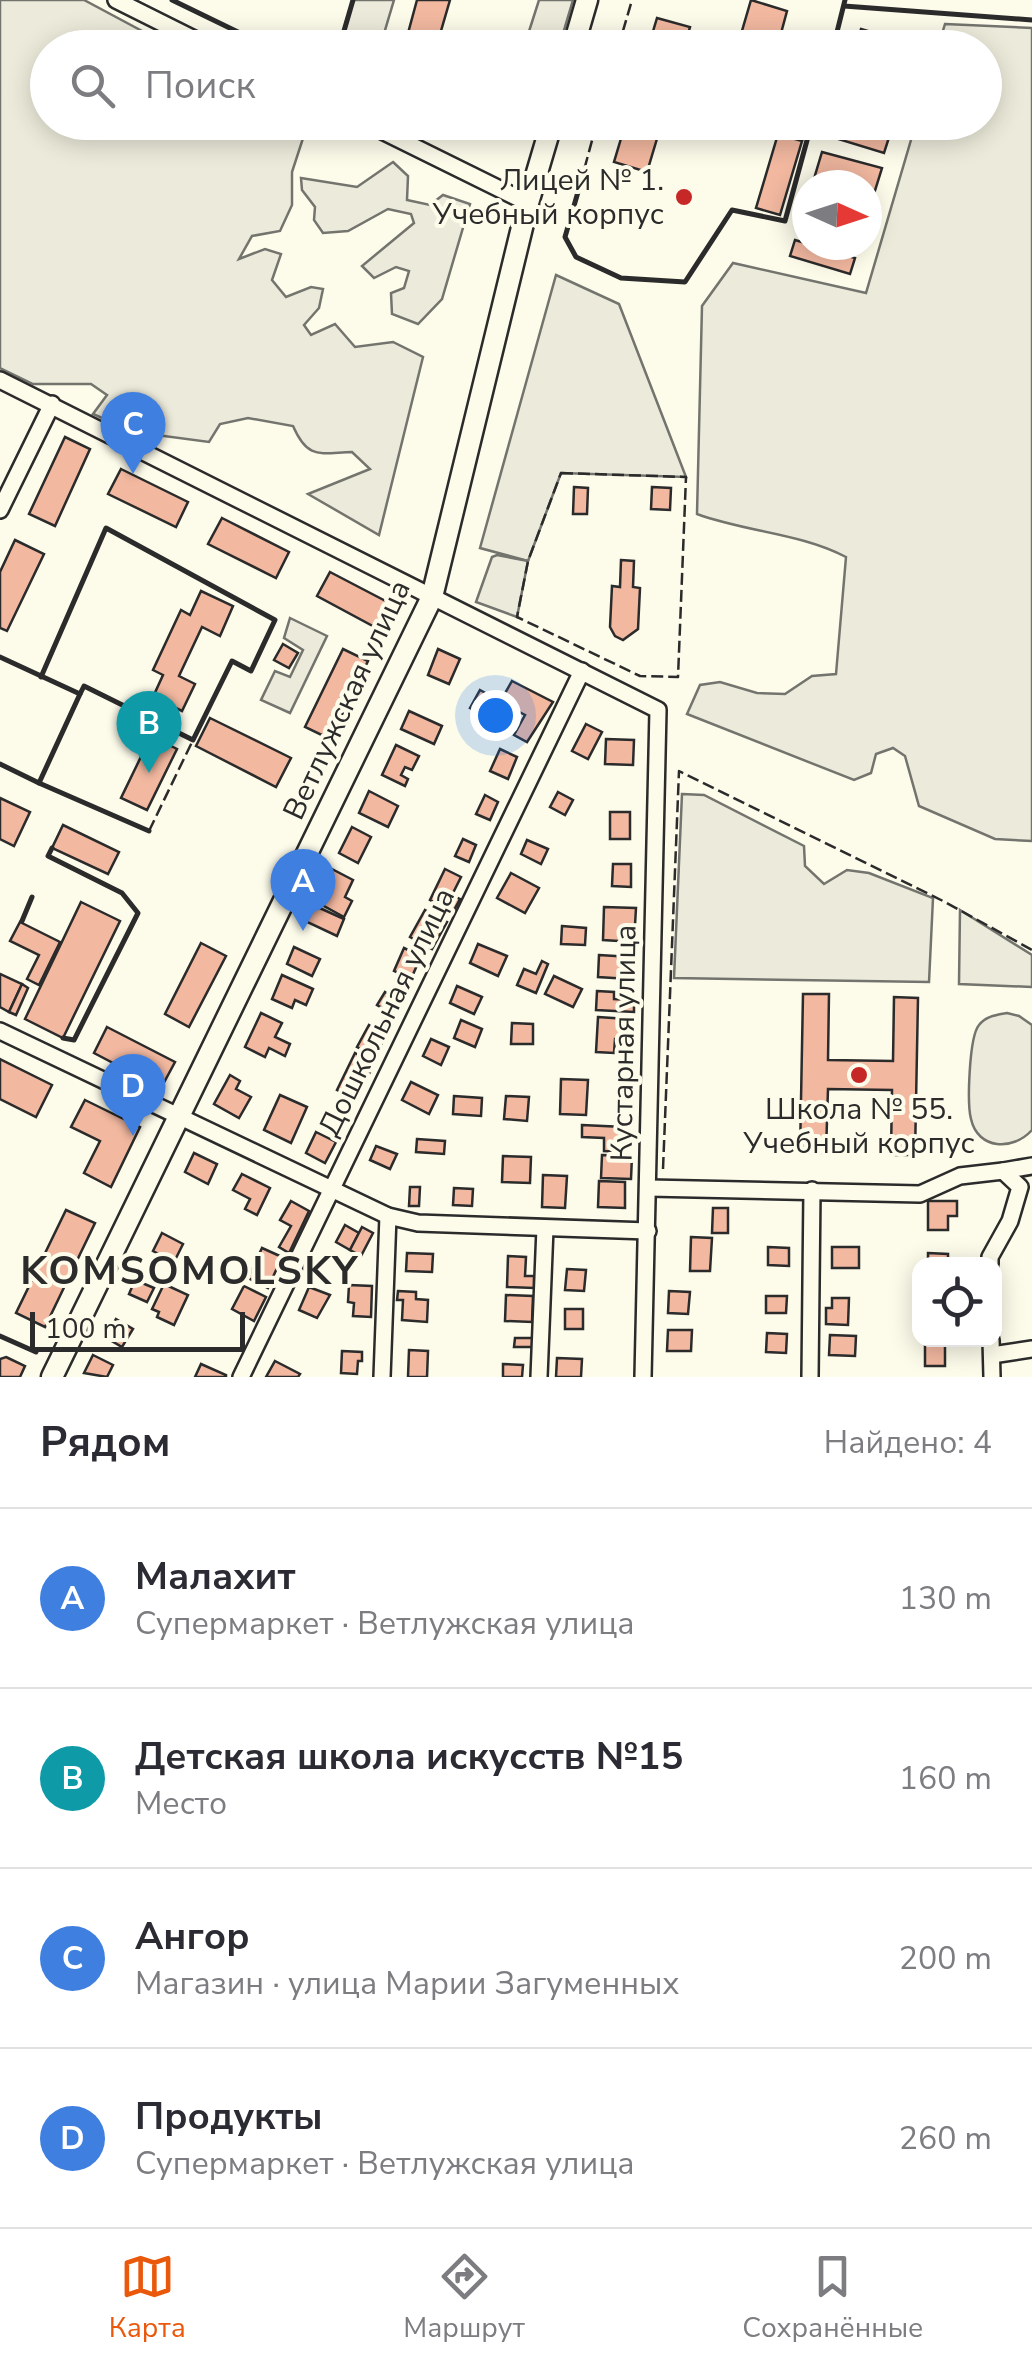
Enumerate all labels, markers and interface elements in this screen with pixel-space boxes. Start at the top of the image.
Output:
search box [30,30,1002,140]
icon: search [65,58,120,113]
text: Поиск [145,60,255,111]
place label: Лицей № 1. Учебный корпус [431,160,664,235]
north arrow [792,170,882,260]
marker: Лицей № 1. Учебный корпус [673,186,695,208]
pin: C [100,392,166,474]
street label: Ветлужская улица [273,574,421,826]
pin: B [116,690,182,773]
your location [470,690,521,741]
pin: A [270,848,336,931]
street label: Дошкольная улица [309,881,465,1143]
street label: Кустарная улица [601,924,647,1162]
pin: D [100,1054,166,1136]
marker: Школа № 55. Учебный корпус [848,1064,870,1086]
place label: Школа № 55. Учебный корпус [742,1089,975,1164]
district label: KOMSOMOLSKY [20,1244,360,1298]
map controls [912,1257,1002,1347]
button: locate [912,1257,1002,1347]
scale bar [30,1307,245,1352]
text: 100 m [45,1310,127,1348]
text: Рядом [40,1414,170,1471]
text: Найдено: 4 [824,1421,992,1464]
text: Малахит [135,1551,296,1602]
text: A [61,1577,84,1620]
text: 130 m [899,1577,992,1620]
text: Супермаркет · Ветлужская улица [135,1602,635,1645]
text: Детская школа искусств №15 [135,1731,683,1782]
text: B [61,1757,84,1800]
text: 160 m [899,1757,992,1800]
text: Место [135,1782,227,1825]
text: Ангор [135,1911,250,1962]
text: C [62,1937,83,1980]
text: 200 m [899,1937,992,1980]
text: Магазин · улица Марии Загуменных [135,1962,679,2005]
text: Продукты [135,2091,323,2142]
text: D [60,2117,85,2160]
text: 260 m [899,2117,992,2160]
text: Супермаркет · Ветлужская улица [135,2142,635,2185]
tab: Карта [109,2249,186,2347]
tab: Маршрут [403,2249,525,2347]
tab: Сохранённые [742,2249,923,2347]

